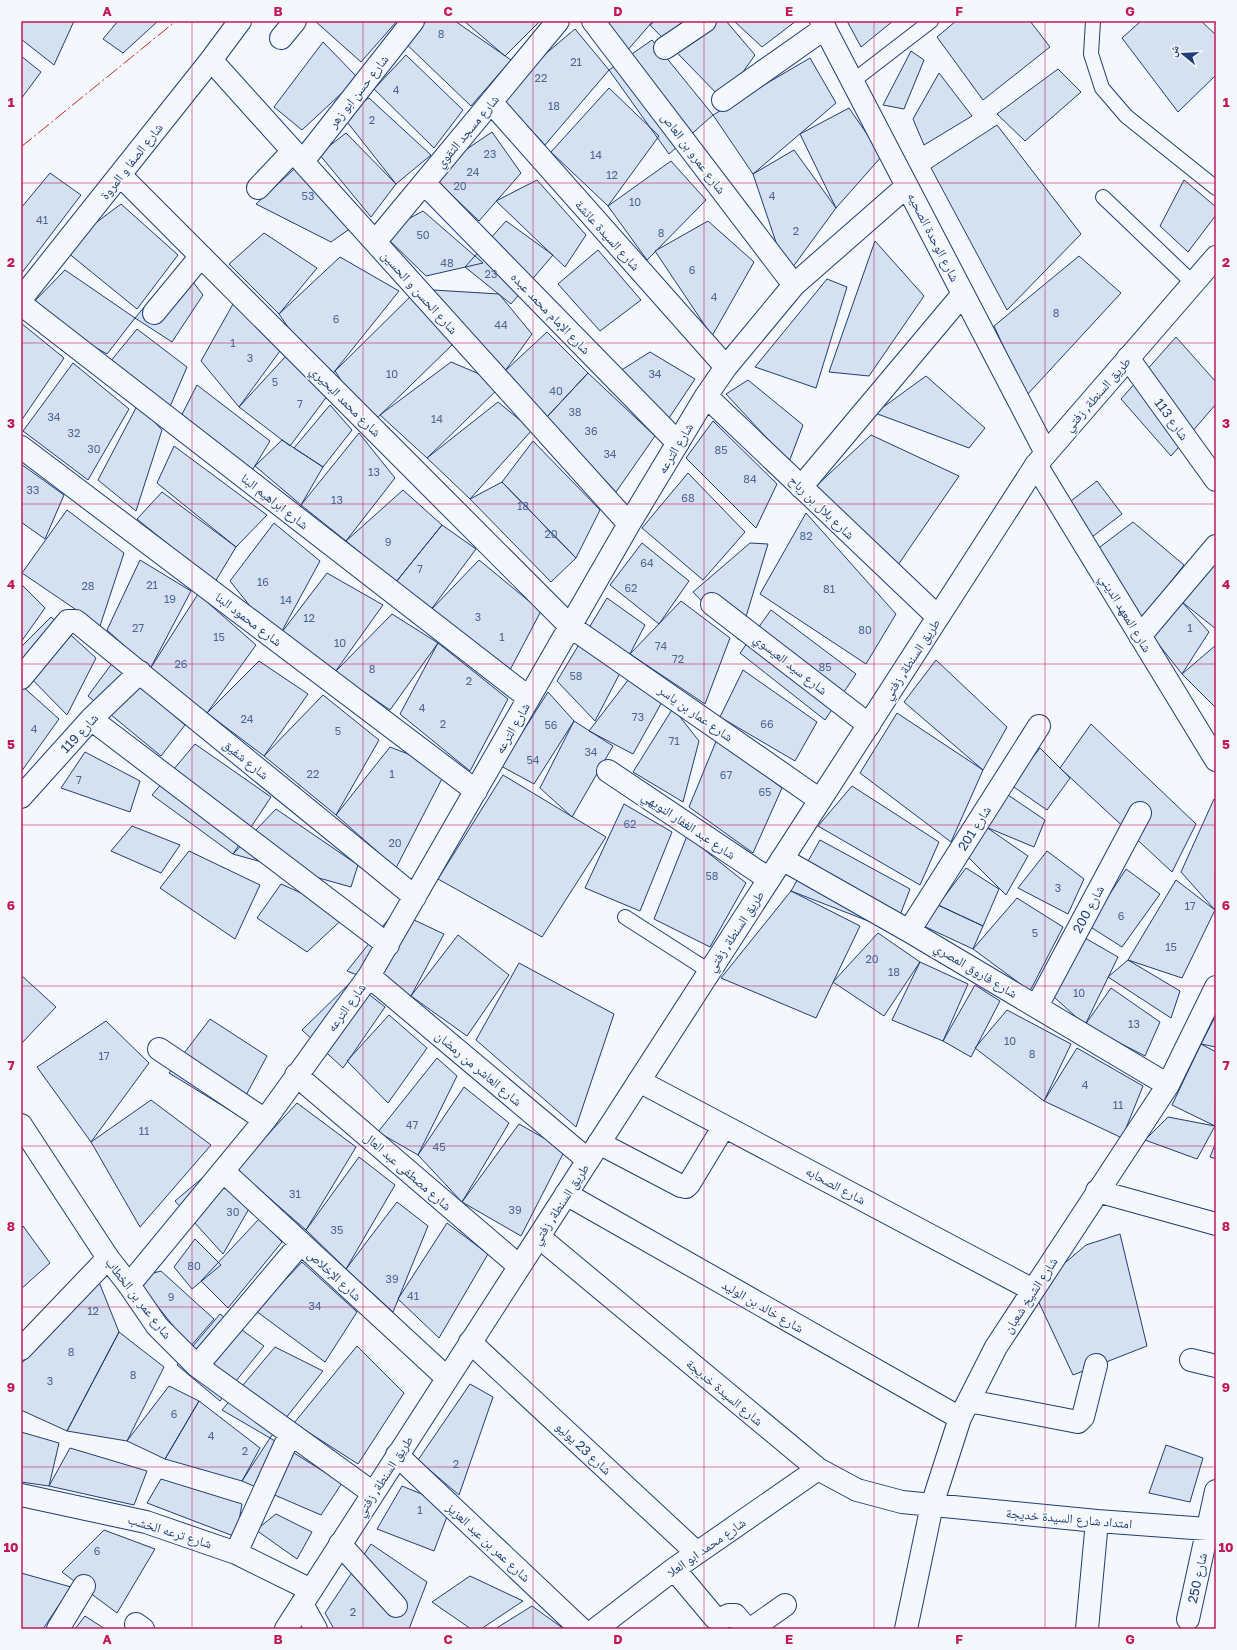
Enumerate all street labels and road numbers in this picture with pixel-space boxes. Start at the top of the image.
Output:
street label: شارع حسن ابو زهر [324,51,393,133]
street label: شارع مسجد التقوي [432,91,505,173]
street label: شارع عمرو بن العاص [657,109,730,198]
street label: شارع الصفا و المروة [96,120,167,204]
street label: شارع الوحدة الصحيه [903,190,963,285]
street label: شارع السيدة عائشة [571,196,644,275]
street label: شارع الحسن و الحسين [377,247,462,338]
street label: شارع الإمام محمد عبده [506,269,594,359]
street label: طريق السنطة, زفتي [1060,353,1136,437]
street label: شارع محمد البحيري [305,362,385,442]
street label: شارع 113 [1150,395,1193,444]
street label: شارع الترعه [654,420,698,477]
street label: شارع ابراهيم البنا [237,470,312,534]
street label: شارع بلال بن رباح [784,472,858,544]
street label: شارع المعهد الديني [1094,571,1156,657]
street label: شارع محمود البنا [211,589,286,651]
street label: طريق السنطة, زفتي [879,615,946,704]
street label: شارع سيد العيسوي [749,630,831,700]
street label: شارع عمار بن ياسر [654,681,736,746]
street label: شارع الترعه [491,700,535,757]
street label: شارع 119 [57,710,103,758]
street label: شارع شفيق [218,736,272,784]
street label: شارع عبد الغفار النويهي [637,788,739,865]
street label: شارع 201 [954,803,996,854]
street label: شارع 200 [1069,882,1109,936]
street label: طريق السنطة, زفتي [703,887,770,976]
street label: شارع فاروق المصري [930,939,1020,1004]
street label: شارع الترعه [323,980,371,1036]
street label: شارع العاشر من رمضان [431,1027,526,1110]
street label: شارع مصطفى عبد العال [359,1128,455,1215]
street label: طريق السنطة, زفتي [528,1160,595,1249]
street label: شارع الصحابه [802,1163,869,1209]
street label: شارع الإخلاص [303,1246,365,1306]
street label: شارع عمر بن الخطاب [101,1254,176,1343]
street label: شارع الشيخ شعبان [999,1254,1062,1337]
street label: شارع خالد بن الوليد [718,1276,807,1338]
street label: شارع السيدة خديجة [682,1355,767,1430]
street label: شارع 23 يوليو [551,1418,615,1479]
street label: طريق السنطة, زفتي [352,1432,419,1521]
street label: شارع عمر بن عبد العزيز [442,1498,534,1586]
street label: امتداد شارع السيدة خديجة [1005,1505,1133,1533]
street label: شارع ترعه الخشب [125,1511,214,1553]
street label: شارع محمد ابو العلا [663,1514,750,1582]
street label: شارع 250 [1184,1551,1212,1605]

